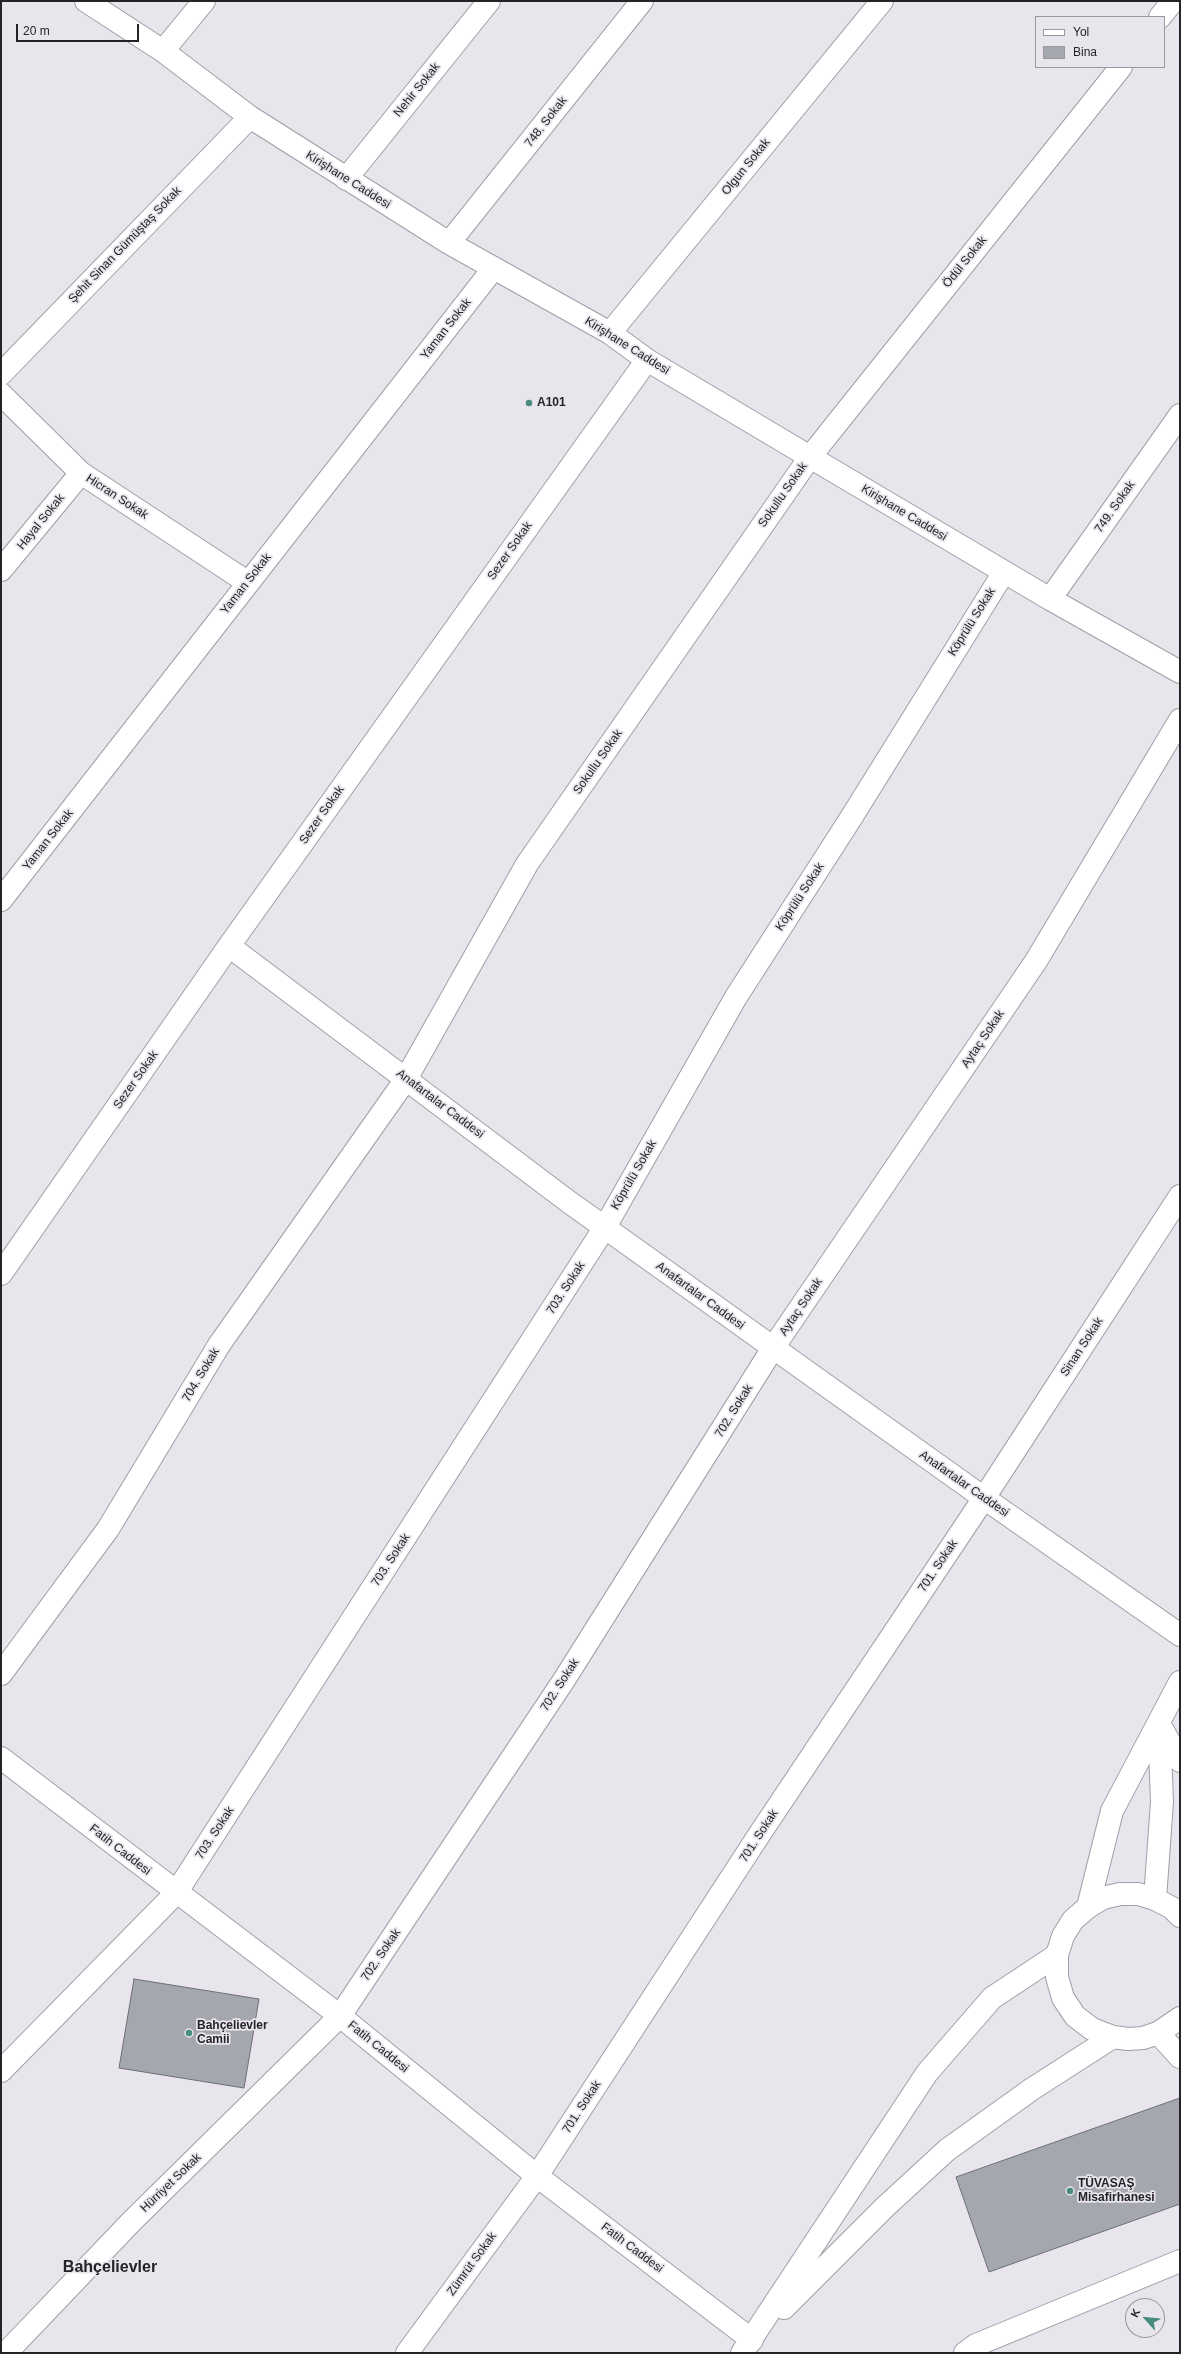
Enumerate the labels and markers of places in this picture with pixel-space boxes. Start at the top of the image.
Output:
place label: A101 [537,396,566,410]
marker: A101 [524,398,534,408]
place label: Bahçelievler Camii [197,2019,268,2047]
marker: Bahçelievler Camii [184,2028,194,2038]
place label: TÜVASAŞ Misafirhanesi [1078,2177,1155,2205]
marker: TÜVASAŞ Misafirhanesi [1065,2186,1075,2196]

